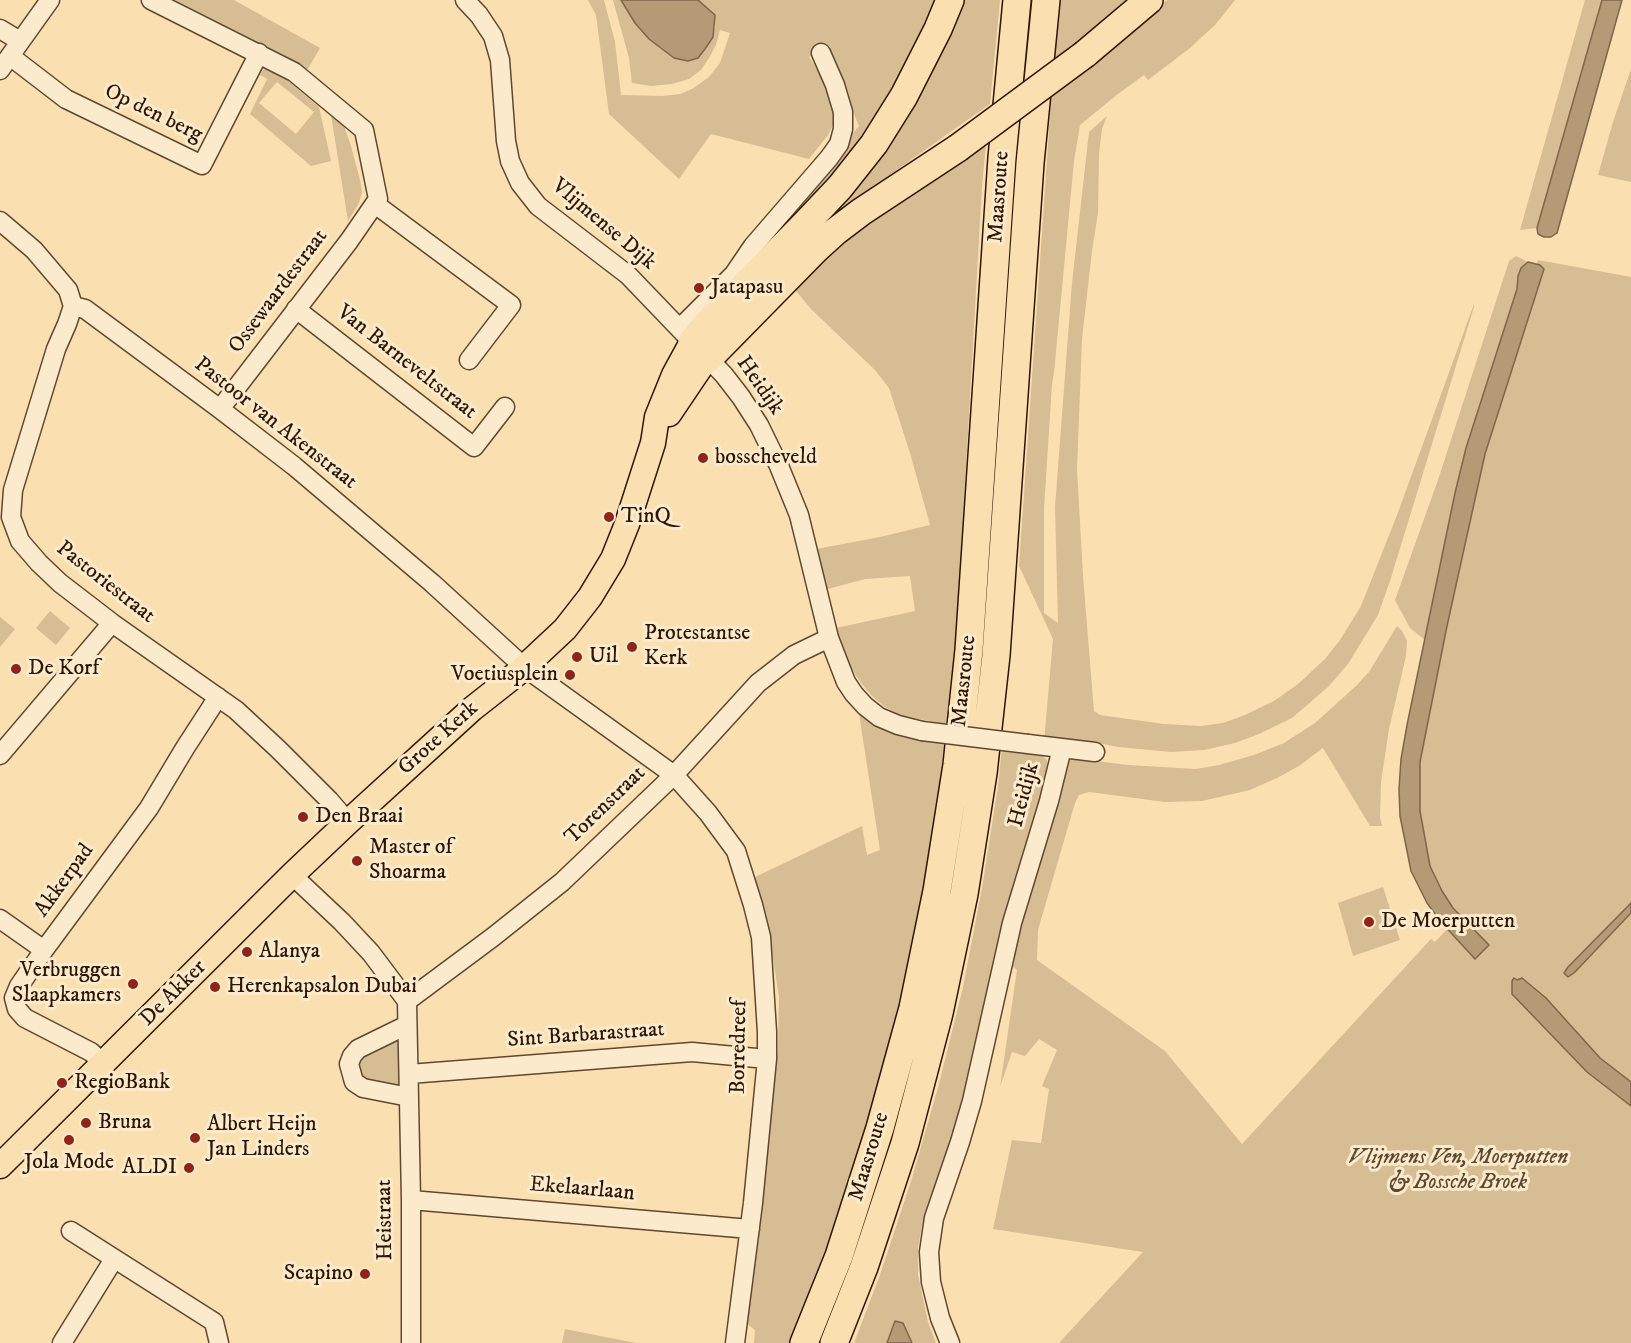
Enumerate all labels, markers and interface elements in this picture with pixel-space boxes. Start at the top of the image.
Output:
street label: Op den berg [100,79,206,149]
street label: Maasroute [984,150,1016,244]
street label: Vlijmense Dijk [545,174,661,276]
street label: Ossewaardestraat [224,225,334,359]
place label: Jatapasu [711,275,783,301]
marker: Jatapasu [692,281,706,295]
street label: Van Barneveltstraat [331,300,481,426]
street label: Heidijk [729,351,789,421]
street label: Pastoor van Akenstraat [188,352,362,496]
place label: bosscheveld [715,445,817,471]
marker: bosscheveld [696,451,710,465]
place label: TinQ [621,504,671,530]
marker: TinQ [602,510,616,524]
street label: Pastoriestraat [50,536,160,630]
place label: Protestantse Kerk [644,621,750,672]
street label: Maasroute [947,634,983,728]
marker: Protestantse Kerk [625,640,639,654]
place label: Uil [589,644,618,670]
marker: Uil [570,650,584,664]
place label: De Korf [28,656,99,682]
marker: De Korf [9,662,23,676]
place label: Voetiusplein [451,662,558,688]
marker: Voetiusplein [563,668,577,682]
street label: Grote Kerk [394,696,484,782]
street label: Heidijk [1004,760,1046,830]
street label: Torenstraat [560,761,652,851]
place label: Den Braai [315,804,403,830]
marker: Den Braai [296,810,310,824]
place label: Master of Shoarma [369,835,452,886]
street label: Akkerpad [30,839,100,923]
marker: Master of Shoarma [350,854,364,868]
place label: De Moerputten [1381,909,1515,935]
marker: De Moerputten [1362,915,1376,929]
place label: Alanya [259,939,320,965]
marker: Alanya [240,945,254,959]
street label: De Akker [135,955,213,1033]
place label: Verbruggen Slaapkamers [12,958,121,1010]
place label: Herenkapsalon Dubai [227,974,417,1000]
marker: Verbruggen Slaapkamers [126,977,140,991]
marker: Herenkapsalon Dubai [208,980,222,994]
street label: Borredreef [726,1000,754,1094]
street label: Sint Barbarastraat [507,1017,665,1055]
place label: RegioBank [74,1070,170,1096]
marker: RegioBank [55,1076,69,1090]
street label: Maasroute [844,1109,896,1205]
place label: Bruna [98,1110,151,1136]
place label: Albert Heijn Jan Linders [207,1112,317,1164]
marker: Bruna [79,1116,93,1130]
marker: Albert Heijn Jan Linders [188,1131,202,1145]
marker: Jola Mode [62,1133,76,1147]
park label: Vlijmens Ven, Moerputten & Bossche Broek [1348,1145,1568,1196]
place label: Jola Mode [24,1150,114,1176]
place label: ALDI [122,1155,177,1181]
marker: ALDI [182,1161,196,1175]
street label: Ekelaarlaan [528,1172,636,1208]
street label: Heistraat [372,1179,400,1261]
place label: Scapino [284,1261,353,1287]
marker: Scapino [358,1267,372,1281]

